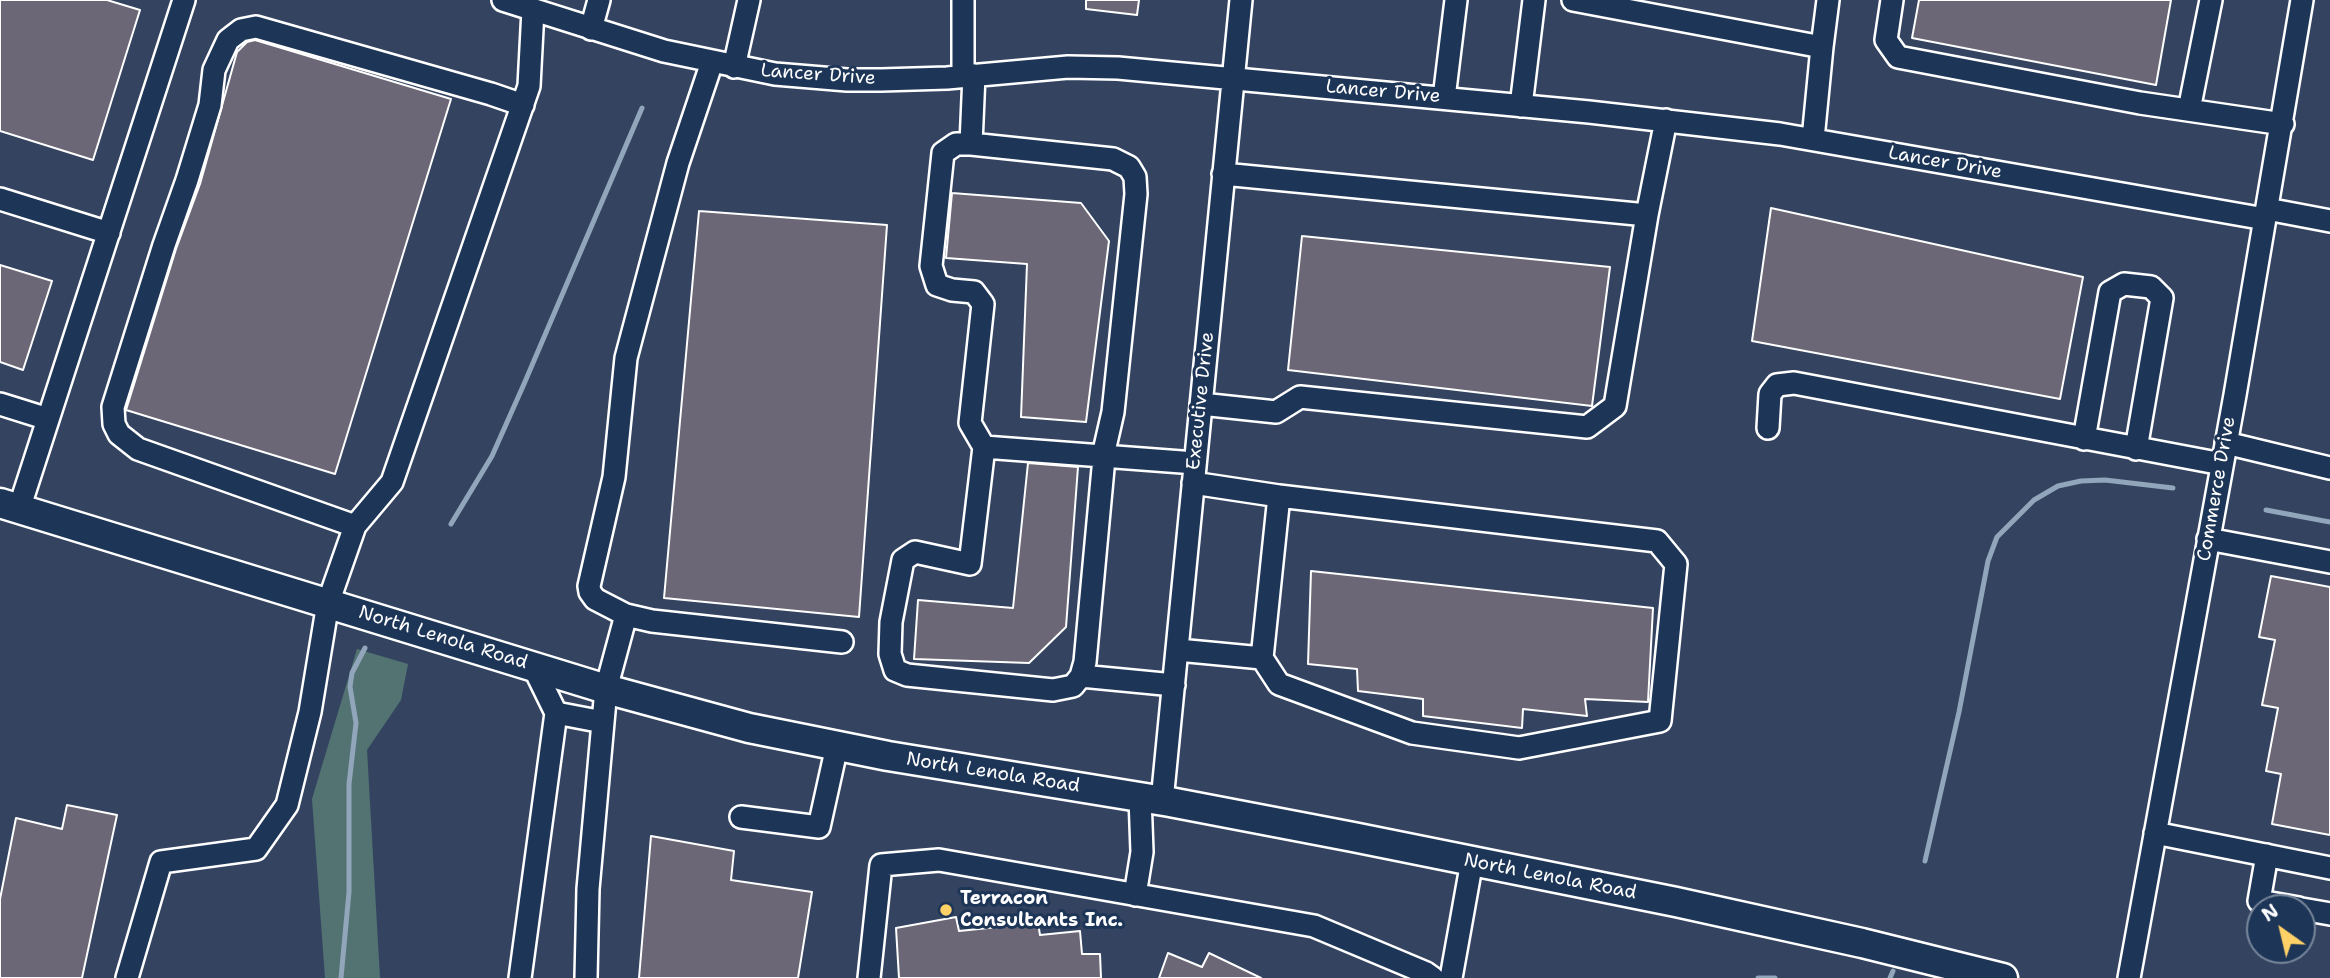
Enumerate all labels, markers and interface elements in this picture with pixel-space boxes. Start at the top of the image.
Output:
street label: Lancer Drive [760,60,876,90]
street label: Lancer Drive [1325,76,1441,108]
street label: Lancer Drive [1886,142,2004,184]
street label: Executive Drive [1182,331,1220,471]
street label: Commerce Drive [2193,415,2241,563]
street label: North Lenola Road [356,601,530,675]
street label: North Lenola Road [905,748,1081,798]
street label: North Lenola Road [1462,849,1638,905]
place label: Terracon Consultants Inc. [960,888,1123,932]
north arrow [2246,894,2316,964]
text: N [2257,898,2283,927]
marker: Terracon Consultants Inc. [938,902,954,918]

